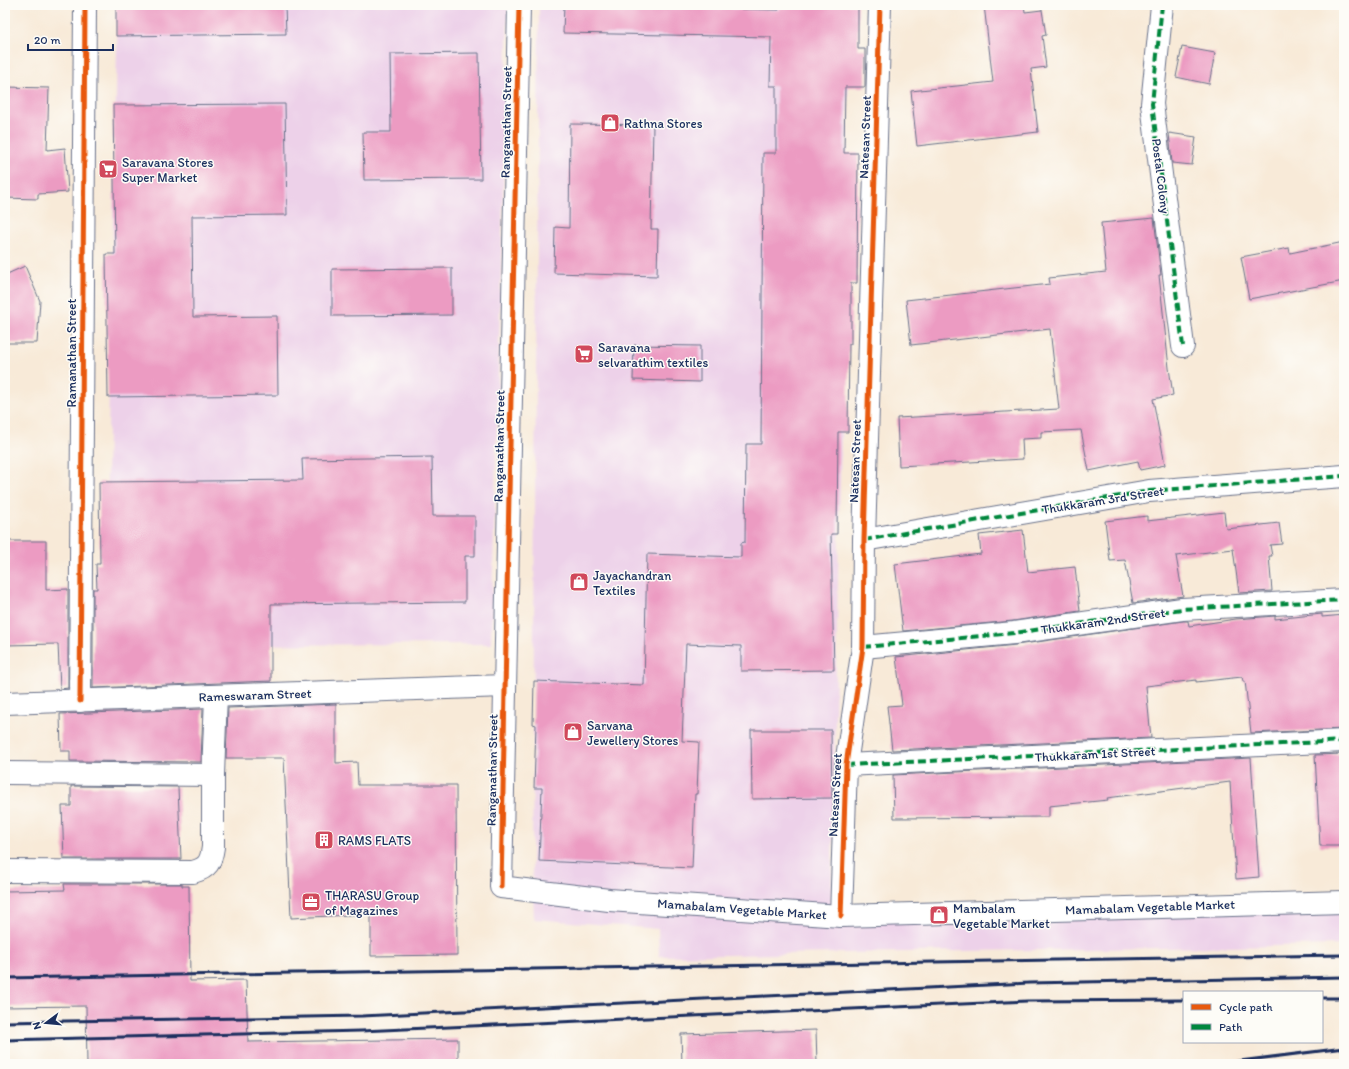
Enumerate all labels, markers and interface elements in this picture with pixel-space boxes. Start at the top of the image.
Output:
scale bar [28,26,113,52]
text: 20 m [34,33,61,47]
street label: Ranganathan Street [498,66,514,178]
street label: Natesan Street [856,95,874,179]
shop icon: Rathna Stores [599,112,621,134]
place label: Rathna Stores [624,116,703,131]
street label: Postal Colony [1149,138,1173,214]
place label: Saravana Stores Super Market [122,155,213,185]
supermarket icon: Saravana Stores Super Market [97,158,119,180]
street label: Ramanathan Street [64,298,79,407]
place label: Saravana selvarathim textiles [598,340,708,370]
supermarket icon: Saravana selvarathim textiles [573,343,595,365]
street label: Ranganathan Street [491,390,507,502]
street label: Natesan Street [846,419,864,503]
street label: Thukkaram 3rd Street [1041,483,1165,517]
place label: Jayachandran Textiles [593,568,672,598]
shop icon: Jayachandran Textiles [568,571,590,593]
street label: Thukkaram 2nd Street [1040,605,1166,637]
street label: Rameswaram Street [198,686,312,704]
street label: Ranganathan Street [484,714,500,826]
place label: Sarvana Jewellery Stores [587,718,679,748]
shop icon: Sarvana Jewellery Stores [562,721,584,743]
street label: Thukkaram 1st Street [1034,743,1156,765]
street label: Natesan Street [825,753,845,837]
building icon: RAMS FLATS [313,829,335,851]
place label: RAMS FLATS [338,833,411,848]
place label: THARASU Group of Magazines [325,888,419,918]
office icon: THARASU Group of Magazines [300,891,322,913]
street label: Mamabalam Vegetable Market [657,896,827,922]
street label: Mamabalam Vegetable Market [1065,897,1235,917]
place label: Mambalam Vegetable Market [953,901,1050,931]
shop icon: Mambalam Vegetable Market [928,904,950,926]
legend [1183,991,1323,1043]
text: Cycle path [1219,1000,1273,1014]
north arrow [26,1003,66,1043]
text: N [30,1020,44,1031]
text: Path [1219,1020,1242,1034]

